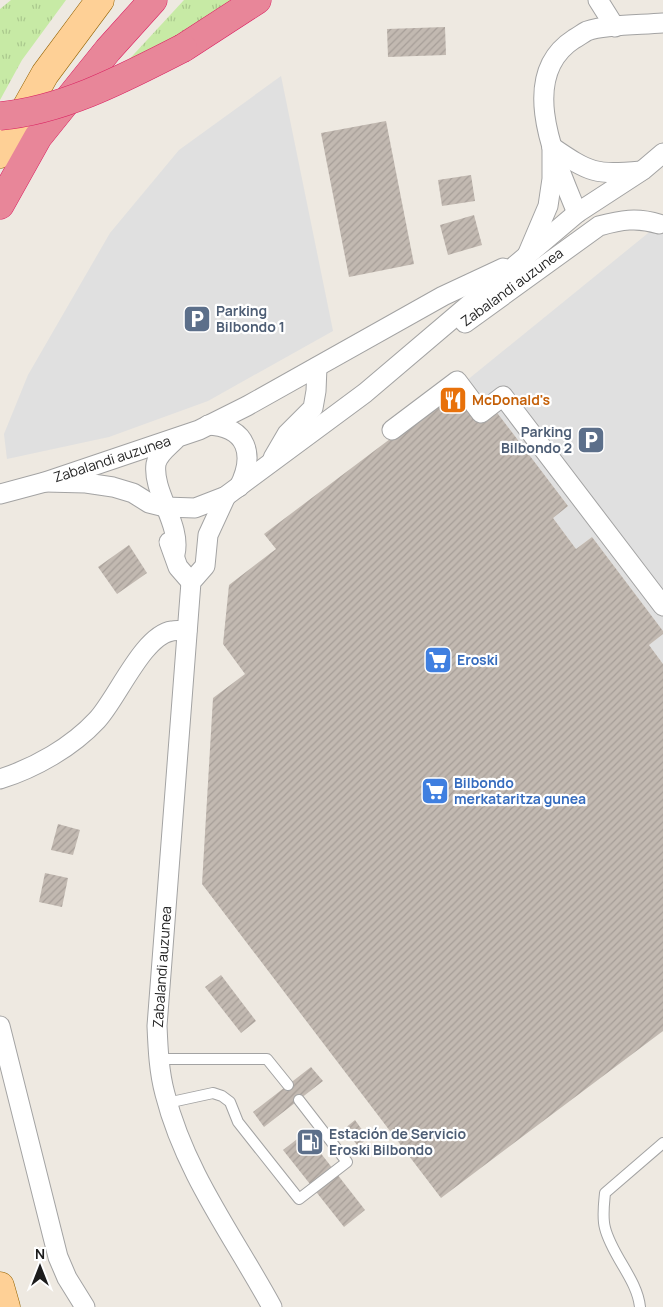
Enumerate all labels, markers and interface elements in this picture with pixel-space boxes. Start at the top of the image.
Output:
street label: Zabalandi auzunea [457,243,567,330]
place label: Parking Bilbondo 1 [216,301,285,336]
parking icon: Parking Bilbondo 1 [182,304,212,334]
restaurant icon: McDonald's [438,385,468,415]
place label: McDonald's [472,390,550,409]
place label: Parking Bilbondo 2 [501,422,572,457]
parking icon: Parking Bilbondo 2 [576,425,606,455]
street label: Zabalandi auzunea [51,431,173,486]
supermarket icon: Eroski [423,645,453,675]
place label: Eroski [457,650,498,669]
place label: Bilbondo merkataritza gunea [454,773,586,808]
supermarket icon: Bilbondo merkataritza gunea [420,776,450,806]
street label: Zabalandi auzunea [148,905,175,1028]
place label: Estación de Servicio Eroski Bilbondo [329,1124,466,1159]
fuel station icon: Estación de Servicio Eroski Bilbondo [295,1127,325,1157]
north arrow [15,1242,65,1292]
text: N [35,1244,45,1263]

